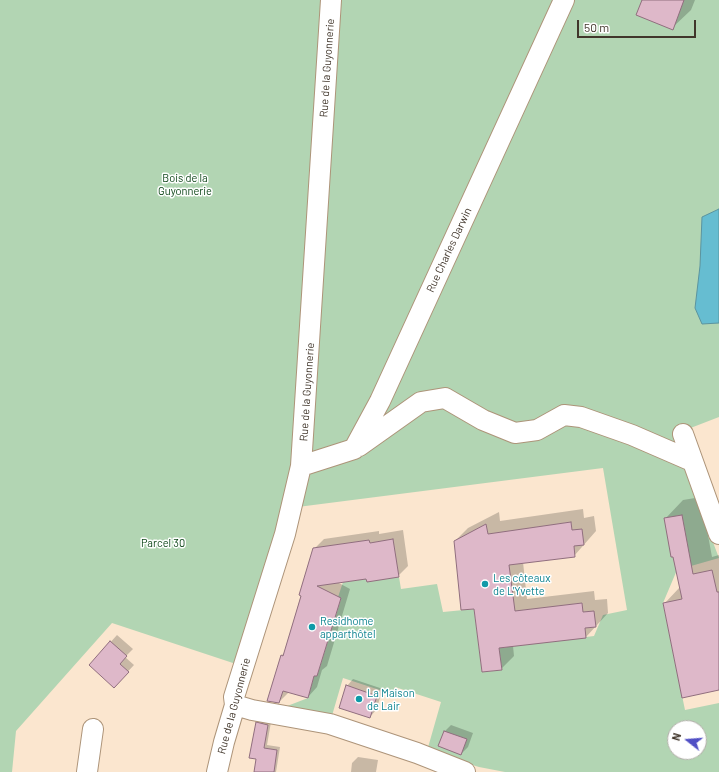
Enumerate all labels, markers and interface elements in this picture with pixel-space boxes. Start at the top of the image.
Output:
scale bar [579,12,698,38]
street label: Rue de la Guyonnerie [317,18,337,118]
text: 50 m [584,20,609,34]
park label: Bois de la Guyonnerie [158,171,212,197]
street label: Rue Charles Darwin [424,206,474,294]
street label: Rue de la Guyonnerie [297,342,317,442]
park label: Parcel 30 [141,536,185,550]
place label: Les côteaux de L'Yvette [493,571,550,597]
marker: Les côteaux de L'Yvette [480,579,490,589]
place label: Residhome apparthôtel [320,614,375,640]
marker: Residhome apparthôtel [307,622,317,632]
street label: Rue de la Guyonnerie [215,657,253,755]
place label: La Maison de Lair [367,686,415,712]
marker: La Maison de Lair [354,694,364,704]
north arrow [667,720,707,760]
text: N [669,731,683,742]

